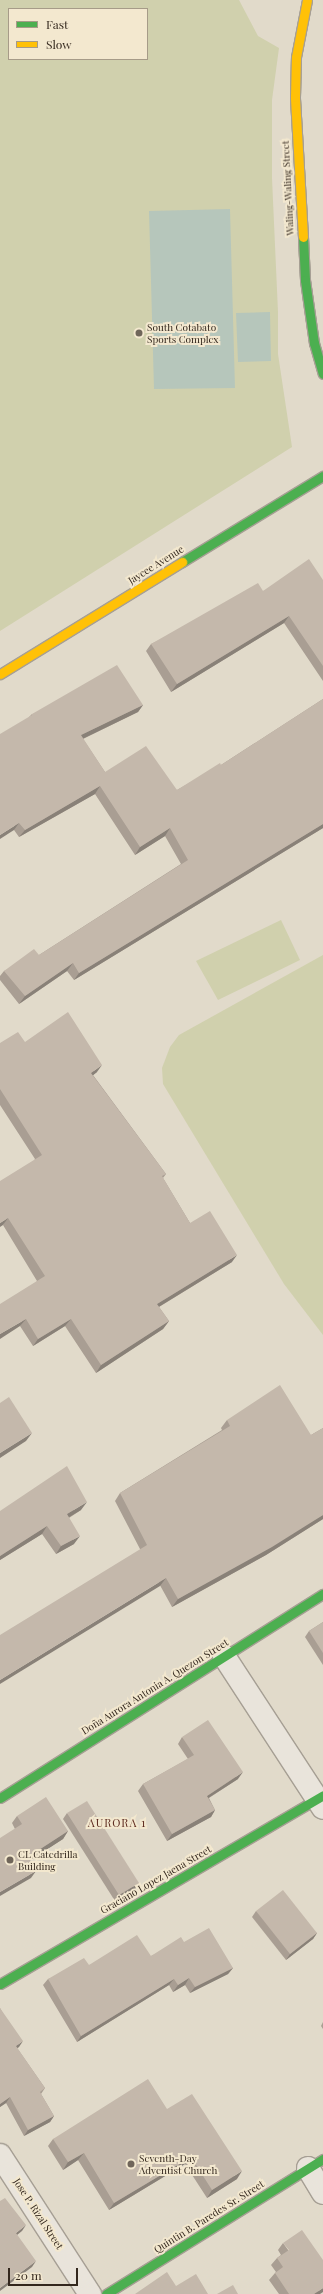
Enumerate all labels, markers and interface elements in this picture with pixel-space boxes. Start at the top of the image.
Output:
legend [8,8,148,60]
text: Fast [46,16,68,32]
text: Slow [46,36,72,52]
street label: Waling-Waling Street [280,140,296,236]
place label: South Cotabato Sports Complex [147,321,219,344]
marker: South Cotabato Sports Complex [134,328,144,338]
street label: Jaycee Avenue [126,543,186,587]
street label: Doña Aurora Antonia A. Quezon Street [79,1636,231,1738]
district label: AURORA 1 [88,1816,146,1830]
street label: Graciano Lopez Jaena Street [98,1843,214,1917]
place label: CL Catedrilla Building [18,1848,78,1872]
marker: CL Catedrilla Building [5,1855,15,1865]
place label: Seventh-Day Adventist Church [139,2152,217,2176]
marker: Seventh-Day Adventist Church [126,2159,136,2169]
street label: Jose P. Rizal Street [11,2176,65,2252]
street label: Quintin B. Paredes Sr. Street [152,2178,266,2256]
scale bar [10,2260,80,2286]
text: 20 m [15,2267,42,2283]

